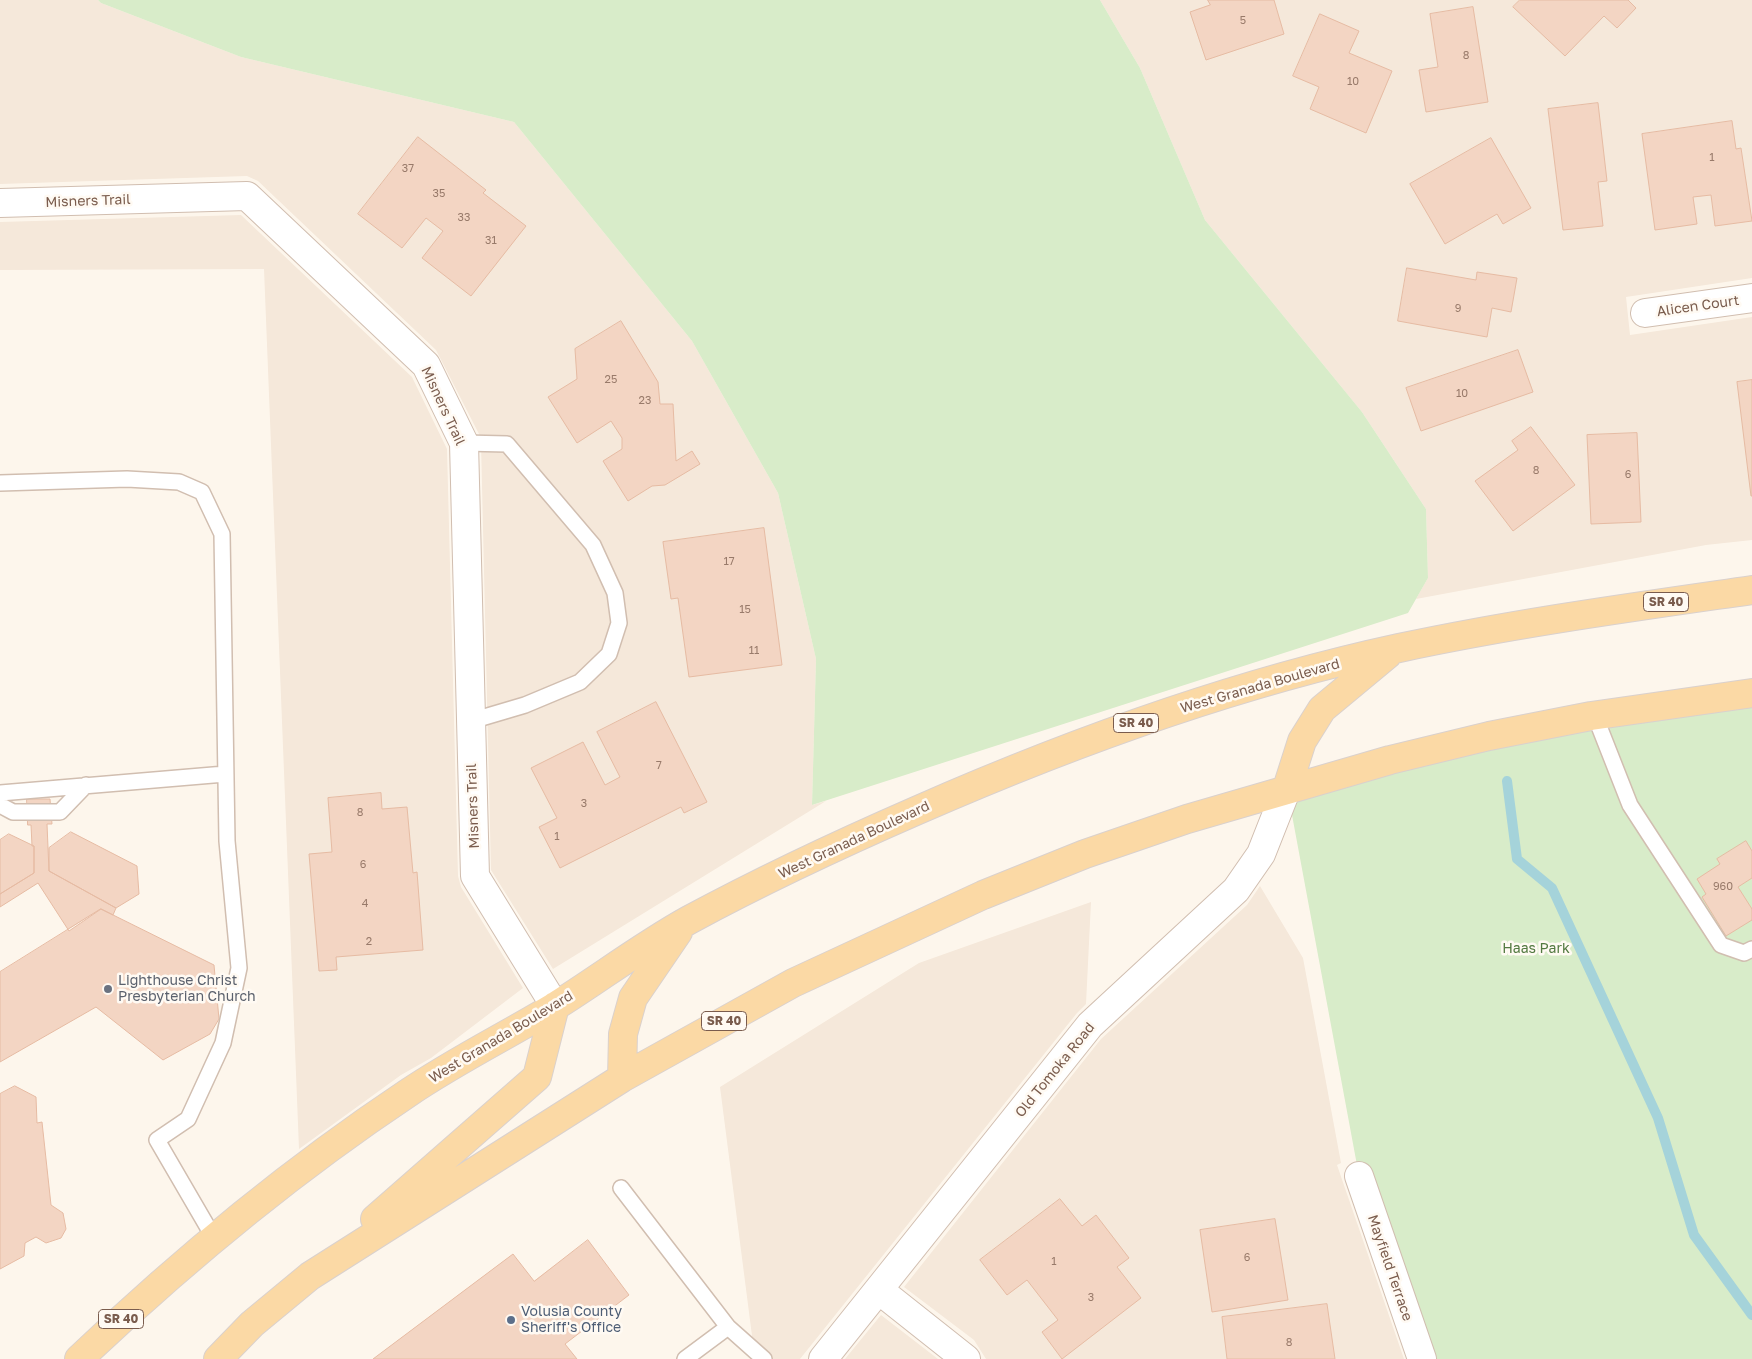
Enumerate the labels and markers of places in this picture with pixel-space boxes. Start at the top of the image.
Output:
place label: Lighthouse Christ Presbyterian Church [118,973,256,1006]
marker: Lighthouse Christ Presbyterian Church [102,983,114,995]
place label: Volusia County Sheriff's Office [521,1304,622,1336]
marker: Volusia County Sheriff's Office [505,1314,517,1326]

